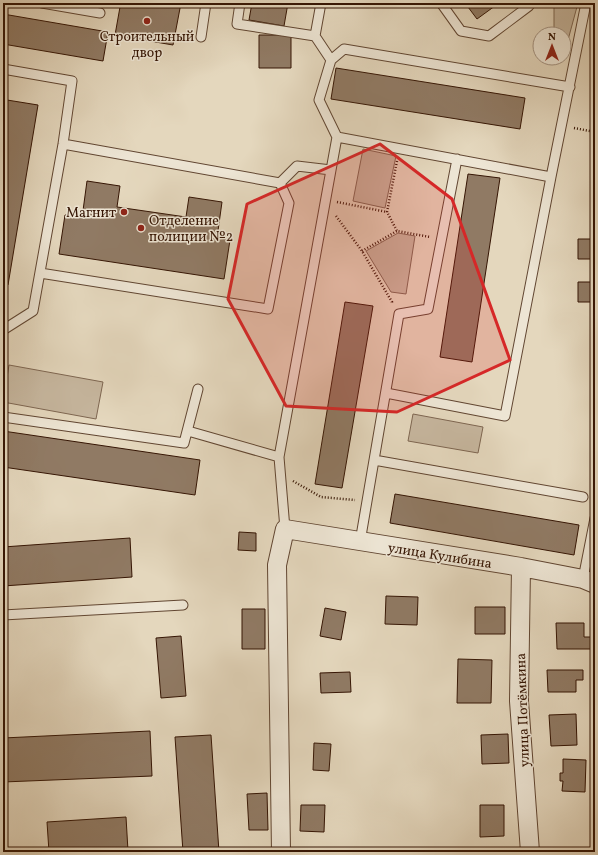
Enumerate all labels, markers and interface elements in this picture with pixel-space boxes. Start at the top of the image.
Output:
marker: Строительный двор [142,16,152,26]
north arrow [532,26,572,66]
place label: Строительный двор [100,28,195,63]
text: N [548,30,556,45]
place label: Магнит [66,204,116,223]
marker: Магнит [119,207,129,217]
place label: Отделение полиции №2 [149,212,233,247]
marker: Отделение полиции №2 [136,223,146,233]
street label: улица Кулибина [386,539,493,574]
street label: улица Потёмкина [512,652,535,767]

